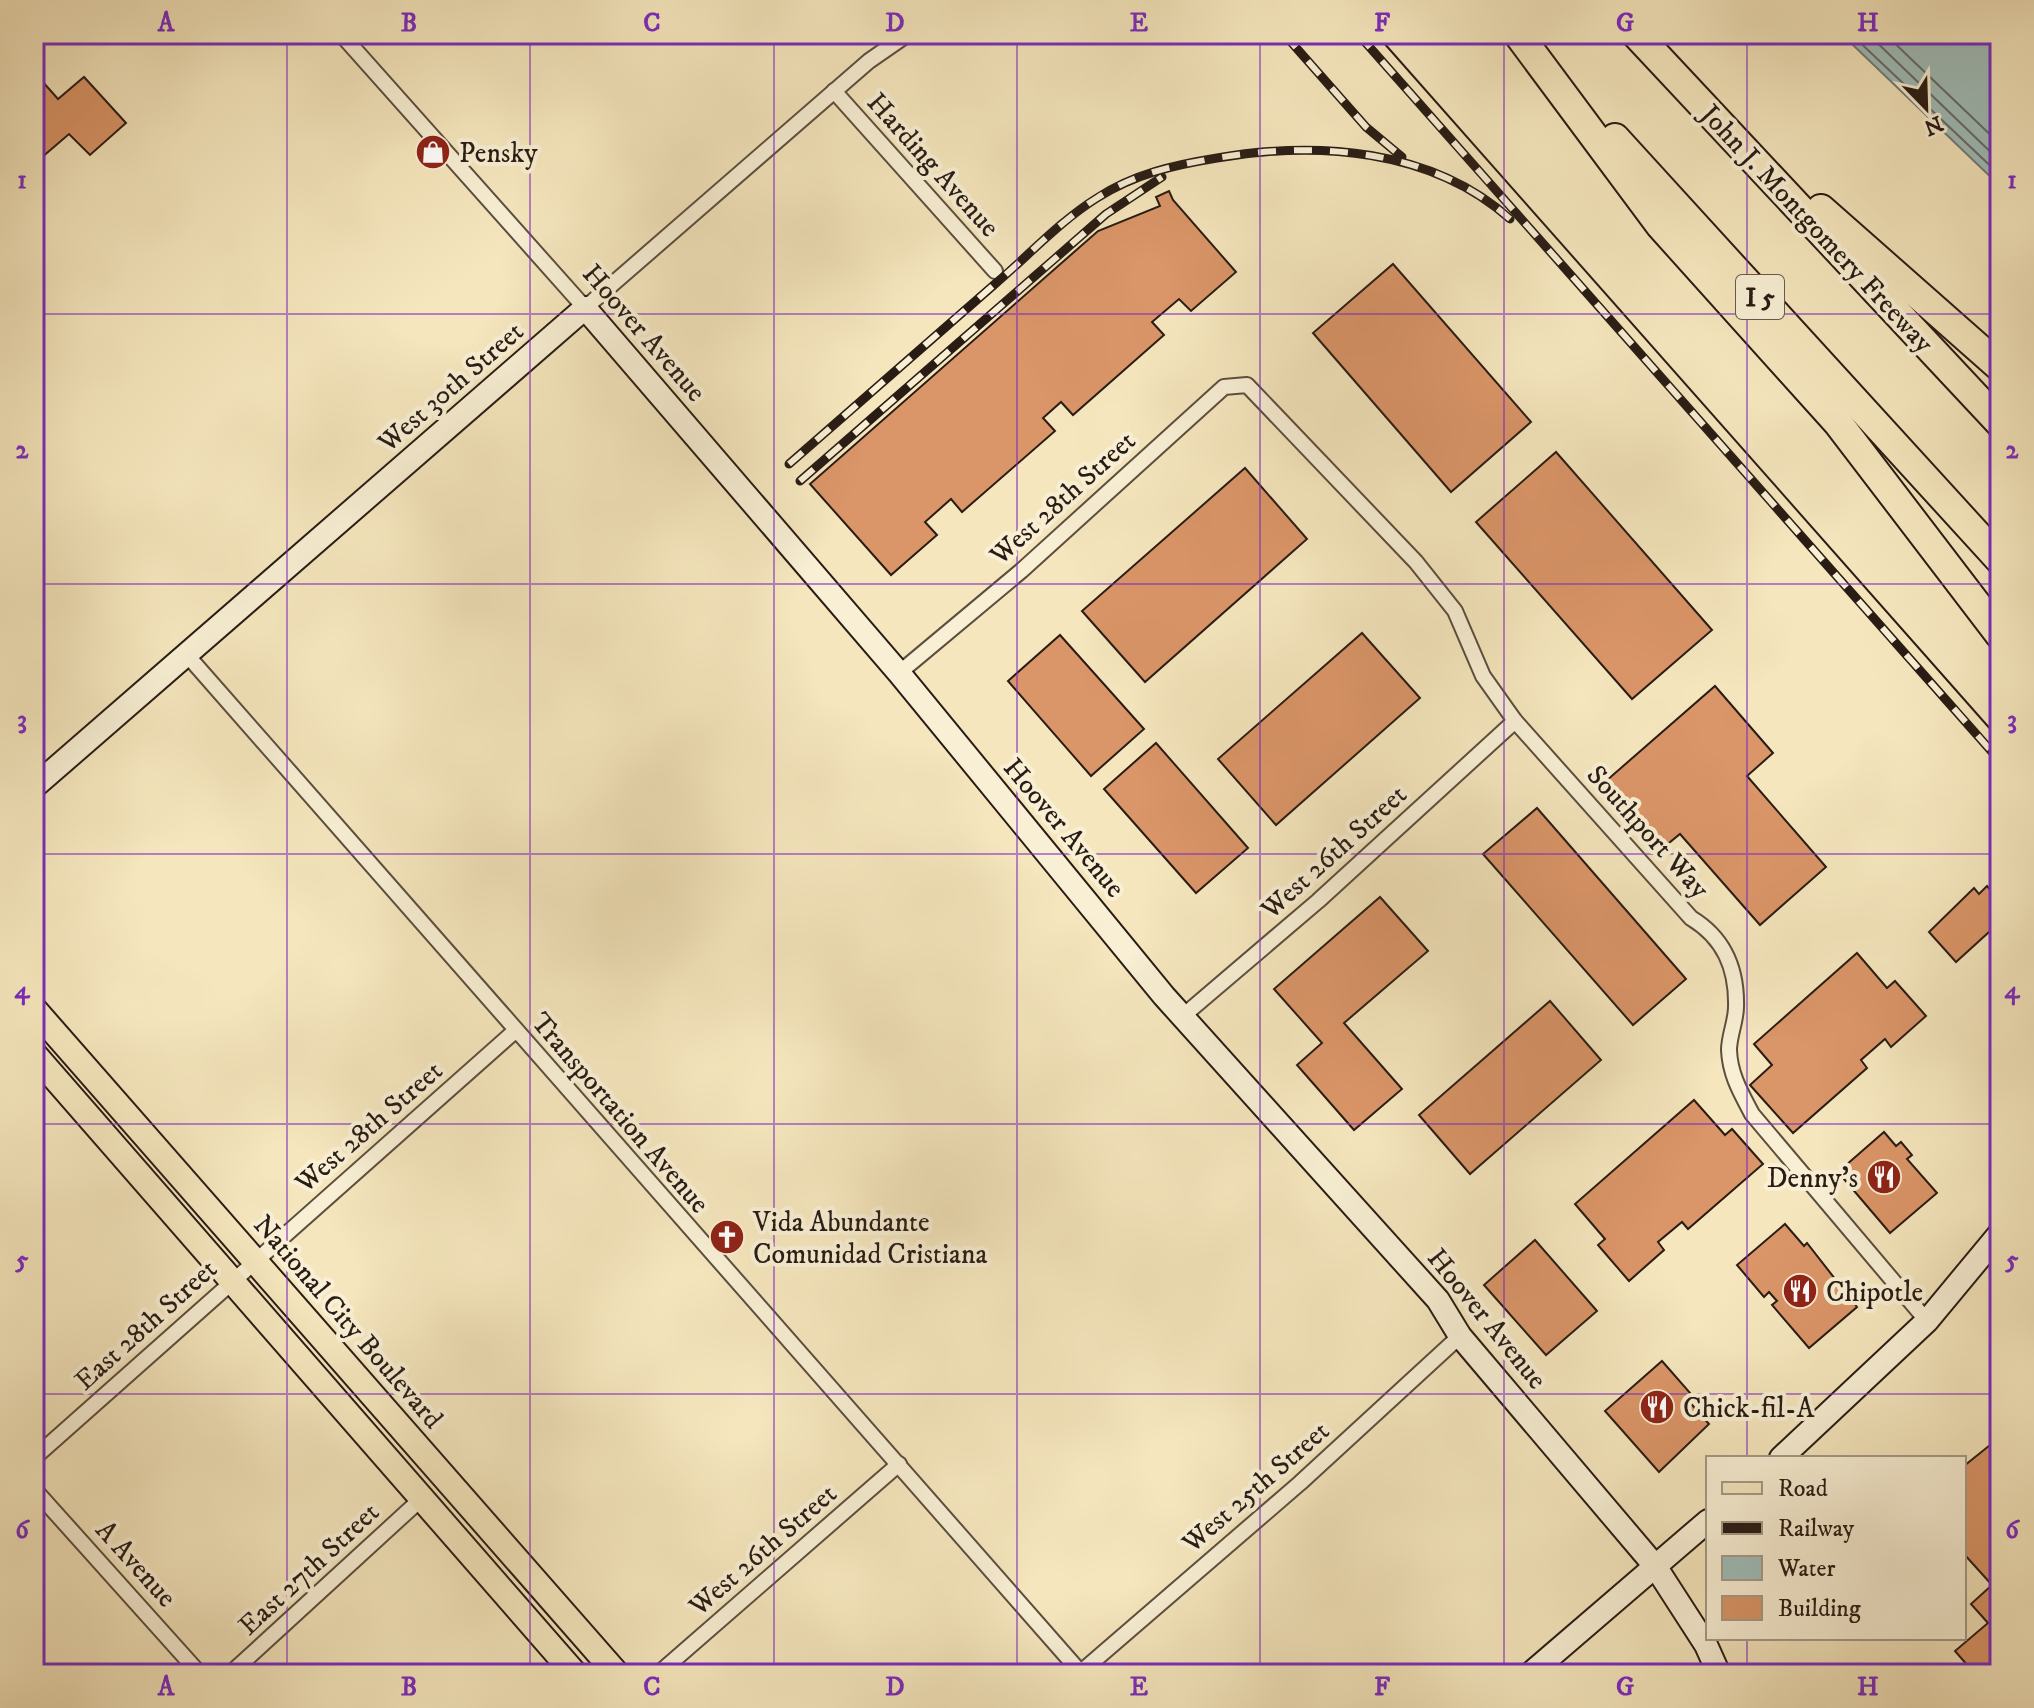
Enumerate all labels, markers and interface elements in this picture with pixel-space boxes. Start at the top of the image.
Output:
text: A [157,7,176,40]
text: B [401,7,417,40]
text: C [643,7,661,40]
text: D [885,7,905,40]
text: E [1130,7,1148,40]
text: F [1374,7,1391,40]
text: G [1616,7,1634,40]
text: H [1857,7,1879,40]
north arrow [1886,68,1966,148]
street label: Harding Avenue [859,86,1007,244]
street label: John J. Montgomery Freeway [1691,95,1942,361]
text: N [1920,109,1947,141]
shop icon: Pensky [414,133,452,171]
place label: Pensky [459,136,538,171]
text: 1 [17,164,27,197]
text: 1 [2007,164,2017,197]
street label: Hoover Avenue [574,257,713,409]
road number: I 5 [1736,275,1784,319]
street label: West 30th Street [370,314,531,461]
street label: West 28th Street [982,424,1143,573]
text: 2 [16,434,30,467]
text: 2 [2006,434,2020,467]
text: 3 [17,704,27,737]
text: 3 [2007,704,2017,737]
street label: Hoover Avenue [995,751,1132,905]
street label: Southport Way [1579,758,1717,906]
street label: West 26th Street [1253,777,1414,927]
text: 4 [15,974,31,1007]
text: 4 [2005,974,2021,1007]
street label: Transportation Avenue [523,1005,717,1221]
street label: West 28th Street [287,1054,450,1201]
restaurant icon: Denny's [1865,1158,1903,1196]
place label: Denny's [1767,1161,1858,1196]
place label: Vida Abundante Comunidad Cristiana [752,1205,988,1272]
street label: National City Boulevard [245,1208,450,1436]
church icon: Vida Abundante Comunidad Cristiana [708,1218,746,1256]
street label: Hoover Avenue [1419,1241,1554,1397]
text: 5 [15,1244,29,1277]
text: 5 [2005,1244,2019,1277]
street label: East 28th Street [68,1252,224,1398]
restaurant icon: Chipotle [1781,1272,1819,1310]
place label: Chipotle [1826,1275,1923,1310]
restaurant icon: Chick-fil-A [1638,1388,1676,1426]
place label: Chick-fil-A [1683,1391,1815,1426]
street label: West 25th Street [1174,1414,1337,1561]
legend [1706,1456,1966,1640]
text: Road [1778,1474,1828,1504]
street label: West 26th Street [681,1476,844,1624]
street label: East 27th Street [231,1495,387,1643]
street label: A Avenue [88,1513,184,1615]
text: 6 [15,1514,30,1547]
text: Railway [1778,1514,1855,1544]
text: 6 [2005,1514,2020,1547]
text: Water [1777,1554,1835,1584]
text: Building [1778,1594,1861,1624]
text: A [157,1671,176,1704]
text: B [401,1671,417,1704]
text: C [643,1671,661,1704]
text: D [885,1671,905,1704]
text: E [1130,1671,1148,1704]
text: F [1374,1671,1391,1704]
text: G [1616,1671,1634,1704]
text: H [1857,1671,1879,1704]

